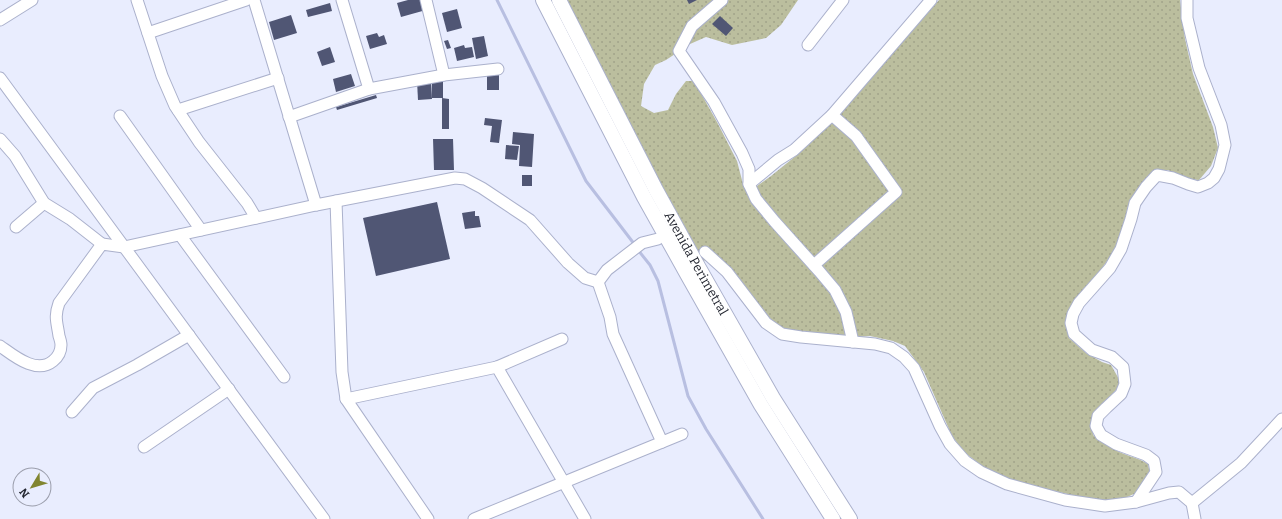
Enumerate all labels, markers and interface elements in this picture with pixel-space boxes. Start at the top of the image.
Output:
street label: Avenida Perimetral [661,209,731,318]
north arrow [12,467,52,507]
text: N [16,485,32,500]

